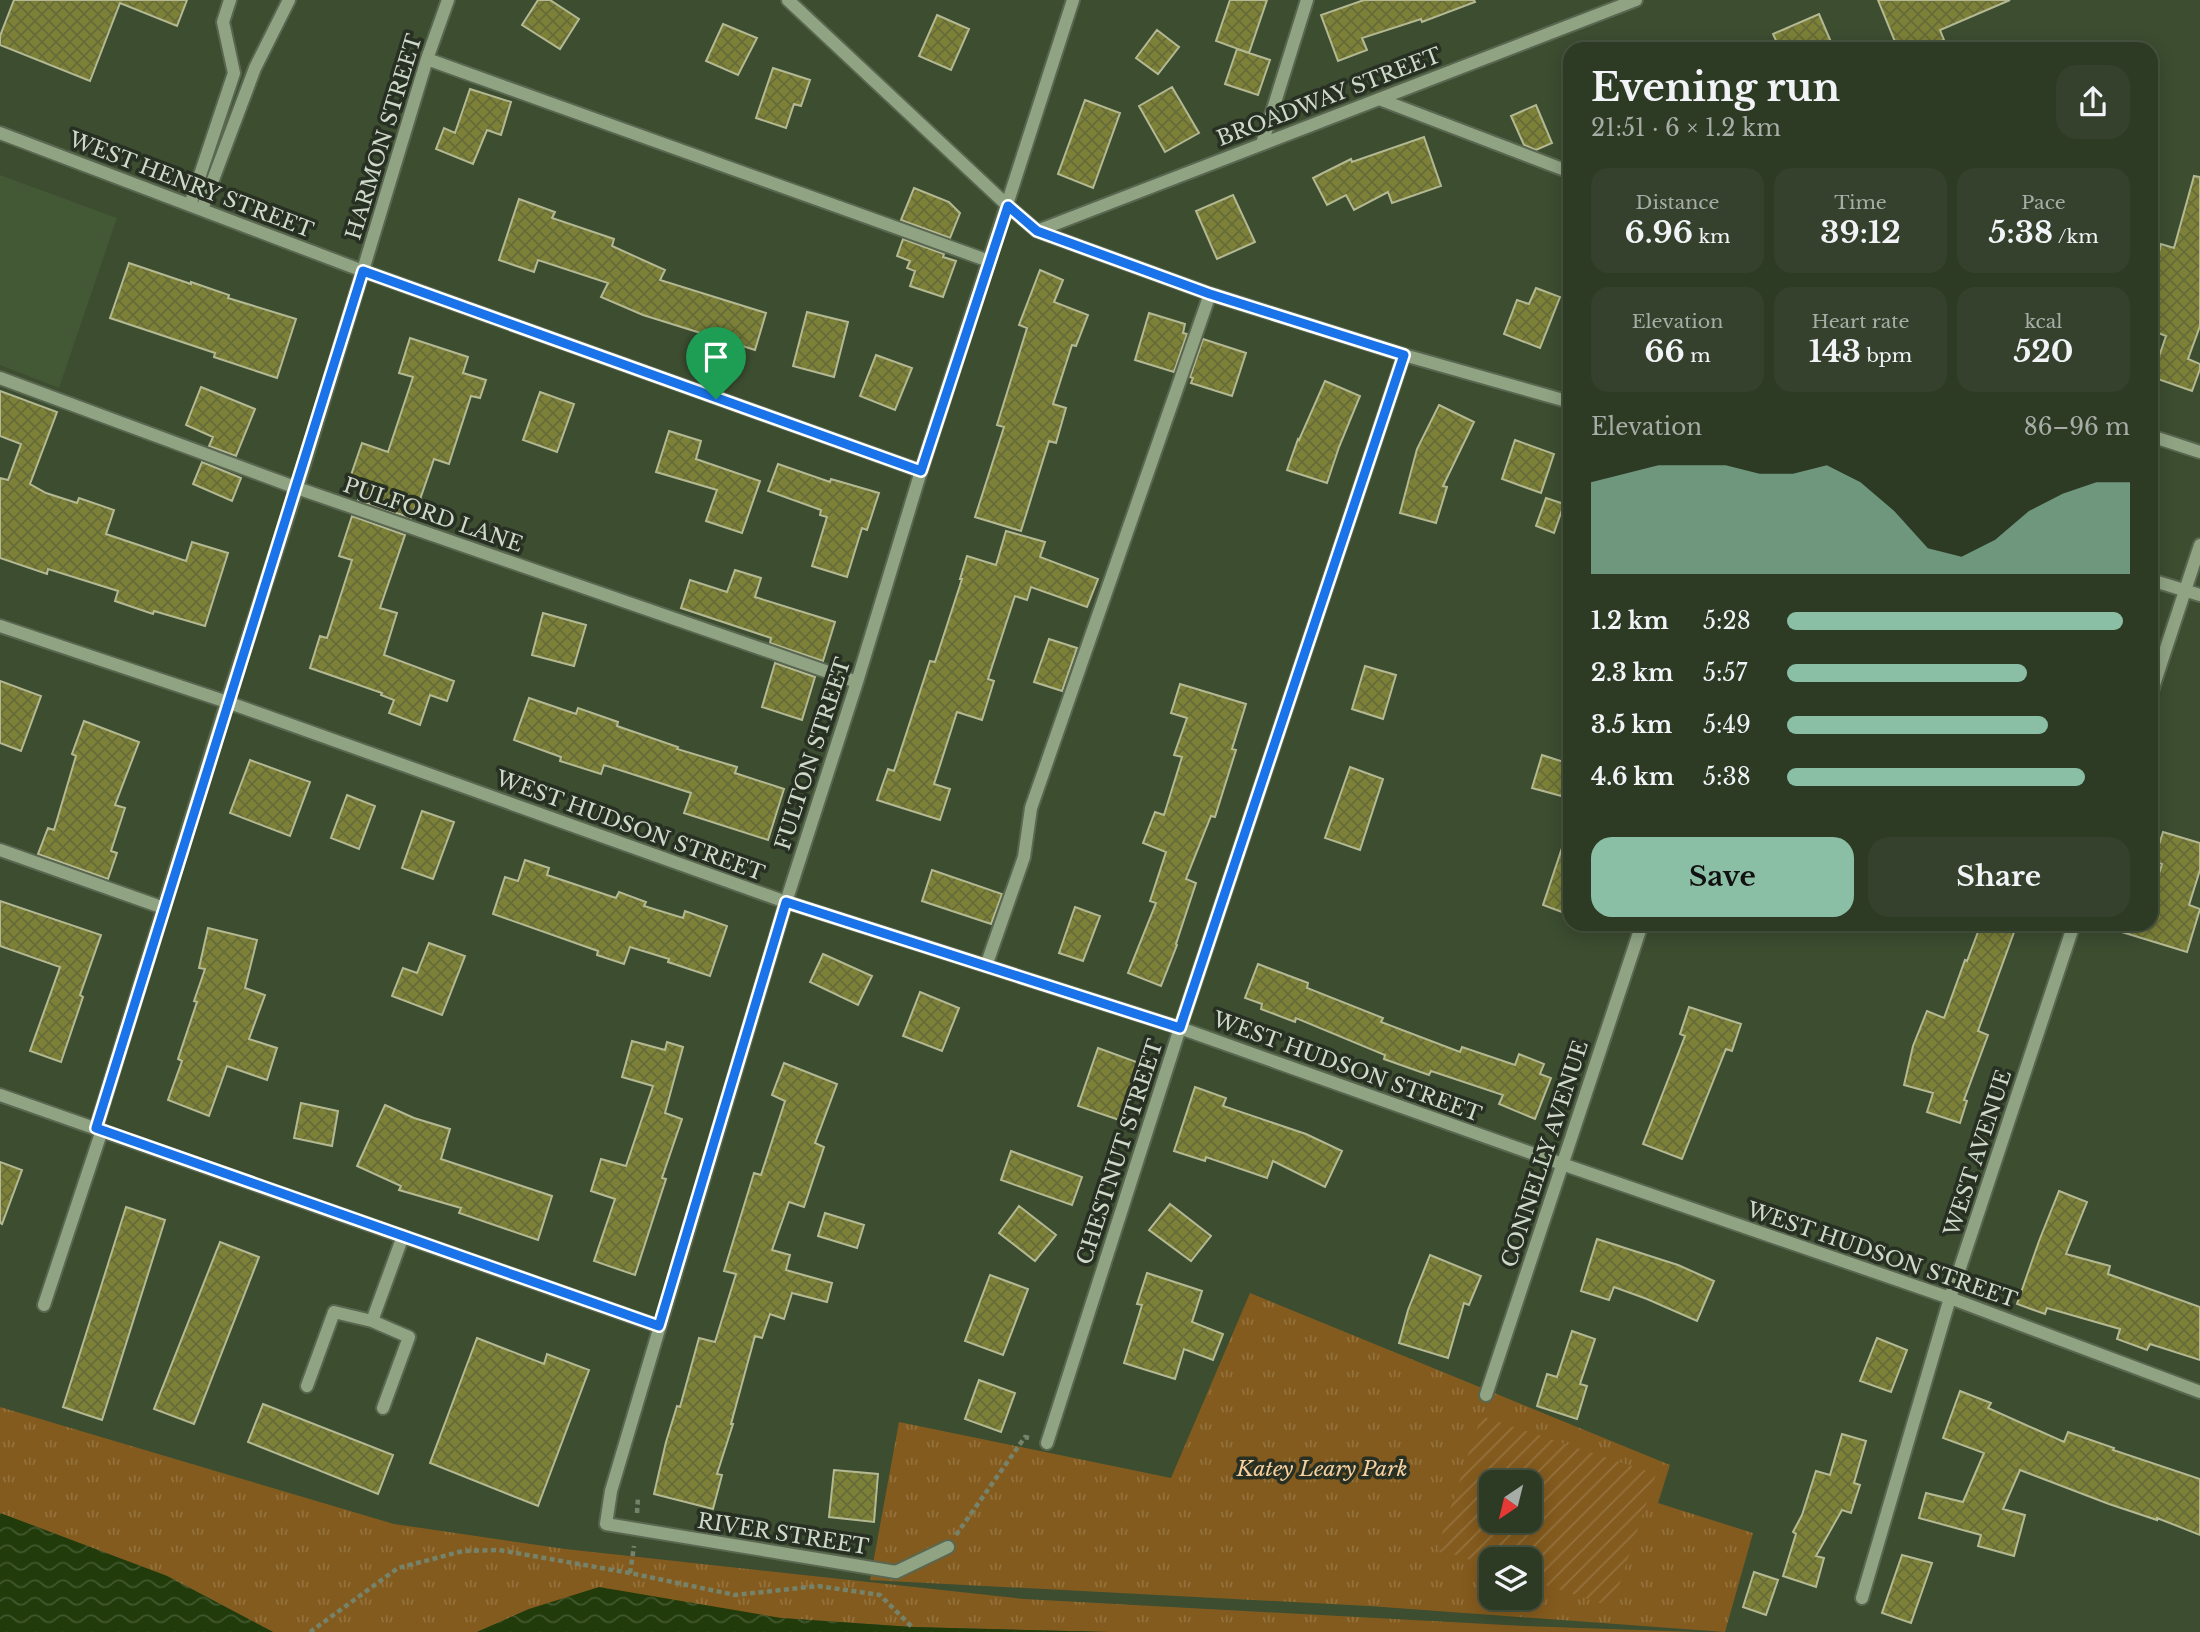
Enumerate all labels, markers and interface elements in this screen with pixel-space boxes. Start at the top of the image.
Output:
street label: HARMON STREET [340,31,428,243]
street label: BROADWAY STREET [1213,42,1445,152]
text: Evening run [1591,64,1840,111]
button: share [2056,65,2130,139]
text: 21:51 · 6 × 1.2 km [1591,114,1781,142]
street label: WEST HENRY STREET [64,126,317,244]
text: Distance [1636,191,1719,214]
text: Time [1834,191,1887,214]
text: Pace [2021,191,2066,214]
text: 6.96 [1624,214,1693,251]
text: 39:12 [1820,214,1901,251]
text: 5:38 [1988,214,2053,251]
text: km [1693,225,1731,248]
text: /km [2053,225,2099,248]
text: Elevation [1632,310,1723,333]
text: Heart rate [1812,310,1909,333]
text: kcal [2025,310,2062,333]
pin [686,327,746,399]
text: 66 [1644,333,1685,370]
text: 143 [1809,333,1861,370]
text: 520 [2013,333,2074,370]
icon: arrive [697,338,735,376]
text: m [1685,344,1711,367]
text: bpm [1861,344,1912,367]
text: Elevation [1591,413,1702,441]
text: 86–96 m [2024,413,2130,441]
street label: PULFORD LANE [340,472,526,558]
text: 1.2 km [1591,607,1669,635]
text: 5:28 [1703,607,1751,635]
street label: FULTON STREET [770,654,856,853]
text: 2.3 km [1591,659,1673,687]
text: 5:57 [1703,659,1747,687]
text: 3.5 km [1591,711,1672,739]
text: 5:49 [1703,711,1751,739]
text: 4.6 km [1591,763,1674,791]
text: 5:38 [1703,763,1751,791]
street label: WEST HUDSON STREET [491,765,768,887]
button: Save [1591,837,1854,917]
button: Share [1868,837,2130,917]
street label: WEST HUDSON STREET [1208,1006,1485,1128]
street label: CHESTNUT STREET [1071,1036,1169,1268]
street label: CONNELLY AVENUE [1496,1037,1594,1271]
street label: WEST AVENUE [1939,1067,2017,1240]
street label: WEST HUDSON STREET [1743,1196,2021,1314]
park label: Katey Leary Park [1235,1456,1408,1482]
north arrow [1479,1470,1542,1533]
map controls [1479,1470,1542,1610]
street label: RIVER STREET [696,1508,871,1560]
button: layers [1479,1547,1542,1610]

